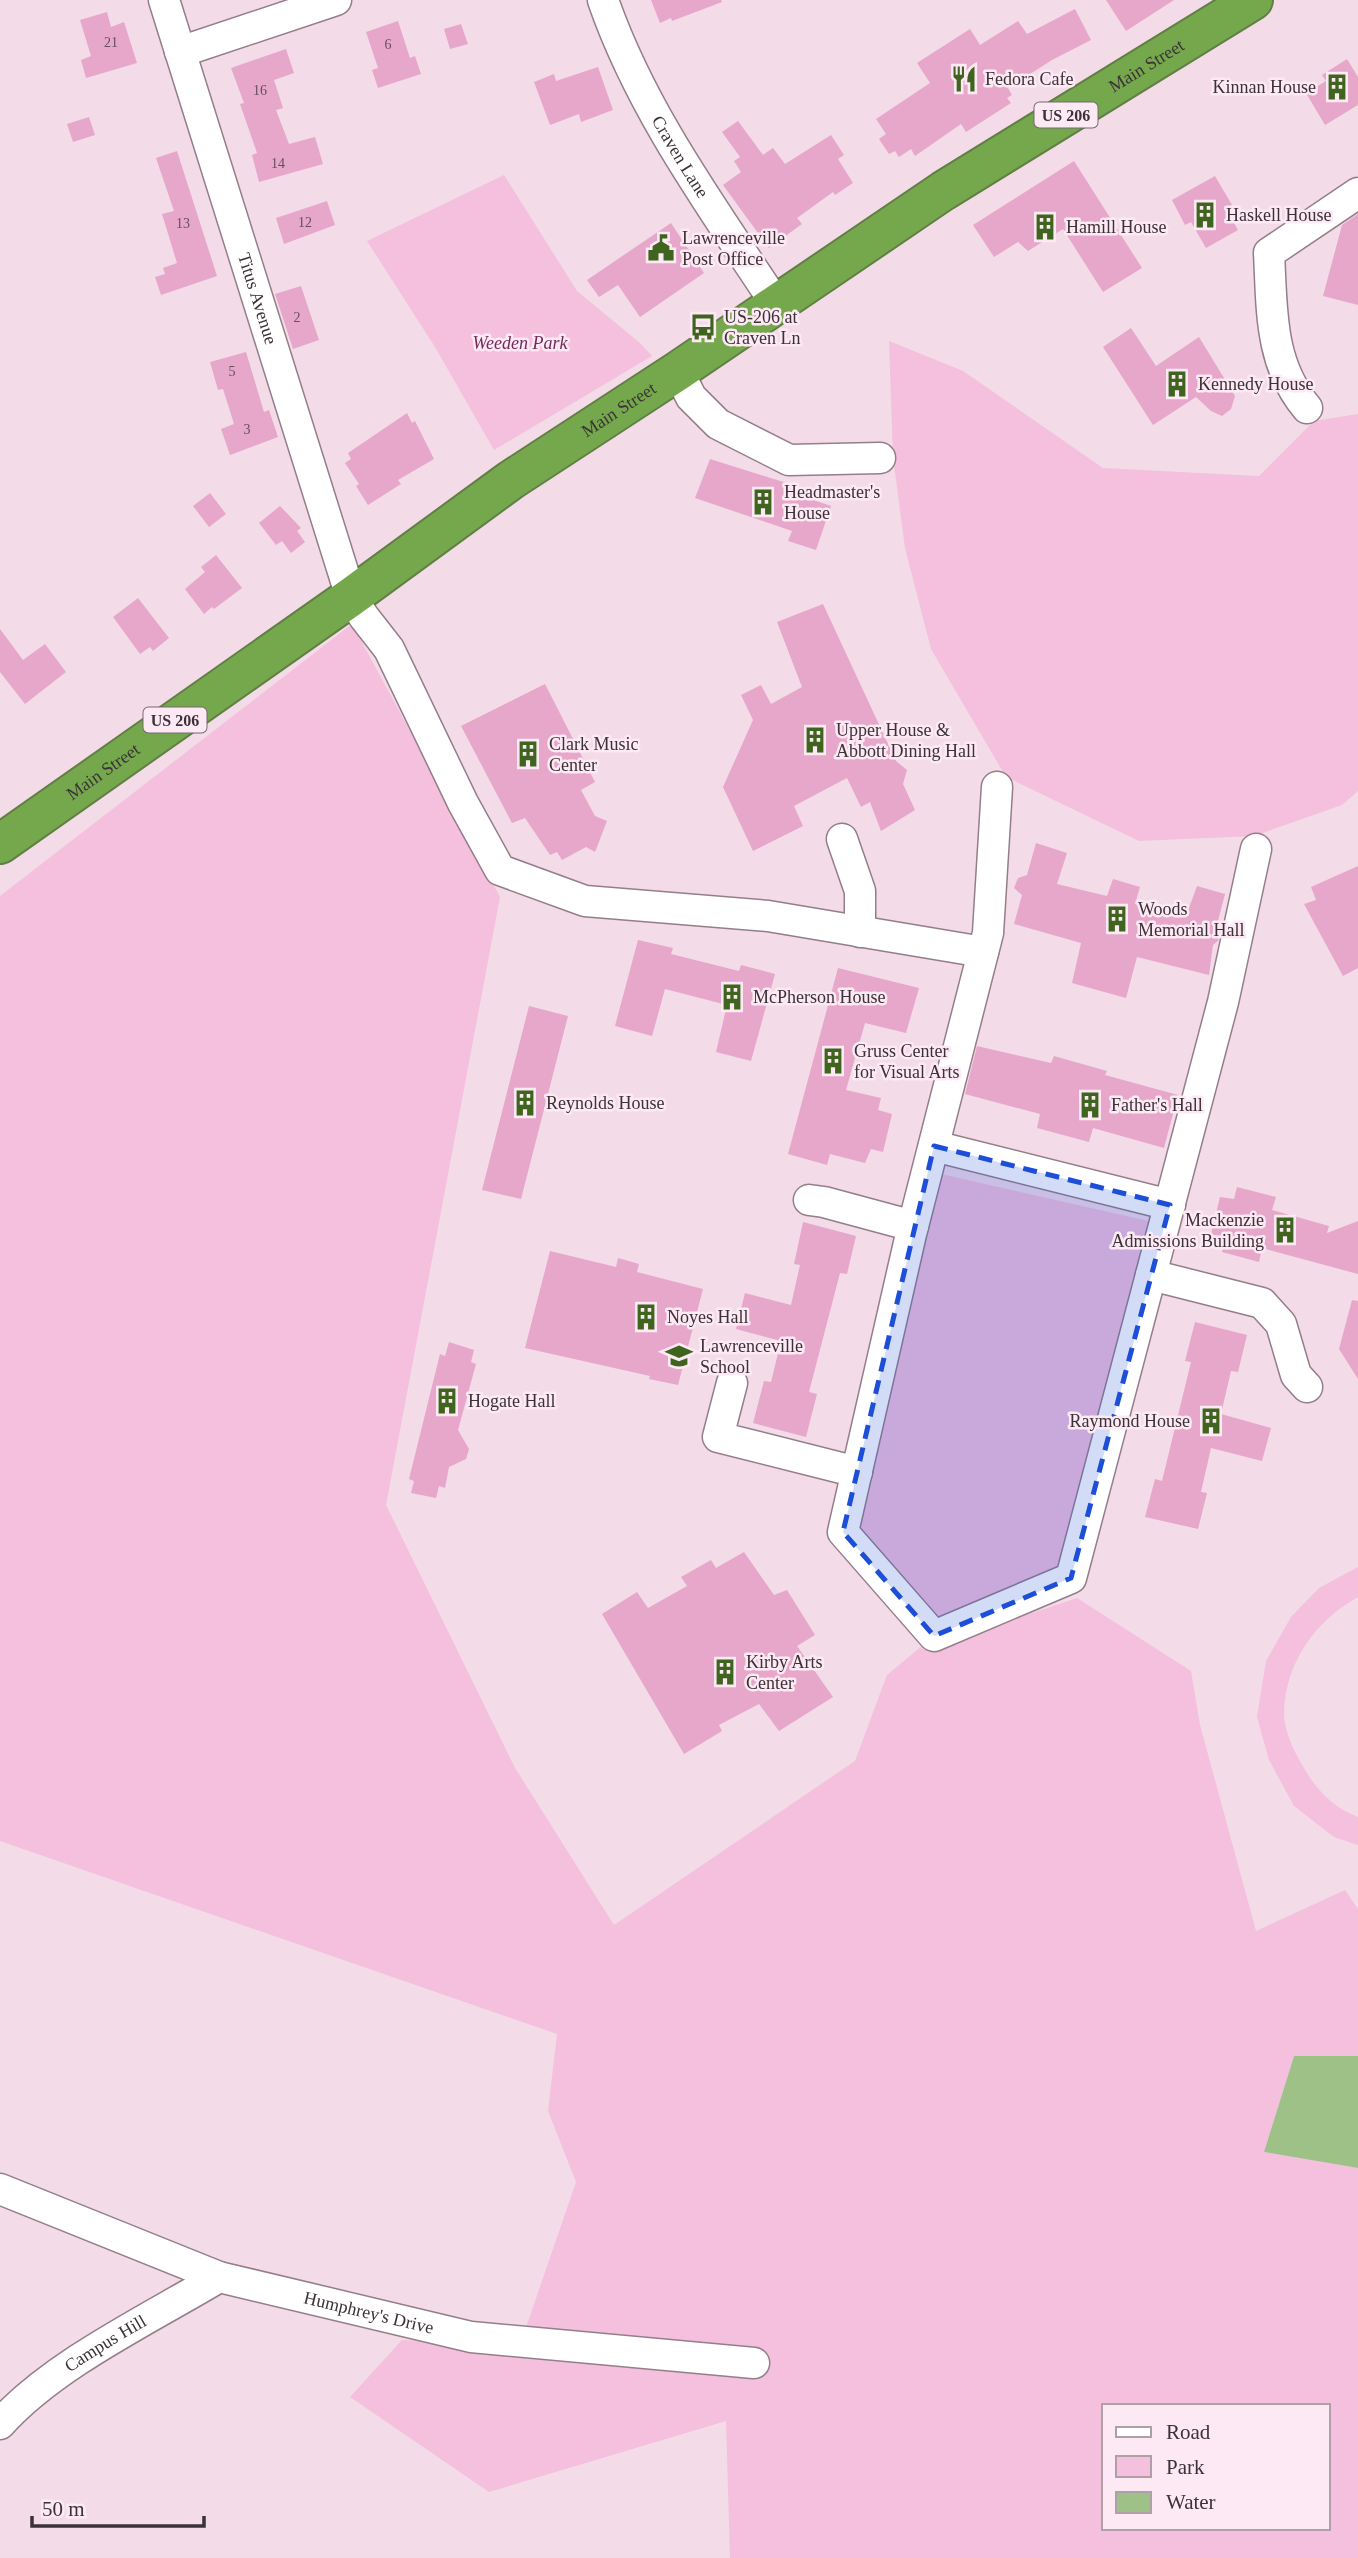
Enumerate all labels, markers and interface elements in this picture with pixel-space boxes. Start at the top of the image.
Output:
house number: 21 [104,35,118,50]
street label: Main Street [1105,35,1188,96]
house number: 6 [385,37,392,52]
restaurant icon: Fedora Cafe [949,64,979,94]
place label: Fedora Cafe [985,69,1073,89]
building icon: Kinnan House [1322,72,1352,102]
place label: Kinnan House [1213,77,1316,97]
house number: 16 [253,83,267,98]
road number: US 206 [1034,102,1098,127]
street label: Craven Lane [648,112,713,201]
house number: 14 [271,156,285,171]
building icon: Haskell House [1190,200,1220,230]
place label: Haskell House [1226,205,1331,225]
building icon: Hamill House [1030,212,1060,242]
house number: 12 [298,215,312,230]
house number: 13 [176,216,190,231]
place label: Hamill House [1066,217,1167,237]
place label: Lawrenceville Post Office [682,228,785,269]
public building icon: Lawrenceville Post Office [646,233,676,263]
street label: Titus Avenue [234,251,281,347]
place label: US-206 at Craven Ln [724,307,800,348]
house number: 2 [294,310,301,325]
bus stop icon: US-206 at Craven Ln [688,312,718,342]
park label: Weeden Park [473,333,568,353]
house number: 5 [229,364,236,379]
building icon: Kennedy House [1162,369,1192,399]
place label: Kennedy House [1198,374,1313,394]
street label: Main Street [578,378,660,441]
house number: 3 [244,422,251,437]
place label: Headmaster's House [784,482,880,523]
building icon: Headmaster's House [748,487,778,517]
road number: US 206 [144,708,206,733]
place label: Upper House & Abbott Dining Hall [836,720,976,761]
building icon: Upper House & Abbott Dining Hall [800,725,830,755]
place label: Clark Music Center [549,734,639,775]
street label: Main Street [63,739,143,804]
building icon: Clark Music Center [513,739,543,769]
place label: Woods Memorial Hall [1138,899,1244,940]
building icon: Woods Memorial Hall [1102,904,1132,934]
building icon: McPherson House [717,982,747,1012]
place label: McPherson House [753,987,886,1007]
place label: Gruss Center for Visual Arts [854,1041,960,1082]
building icon: Gruss Center for Visual Arts [818,1046,848,1076]
building icon: Reynolds House [510,1088,540,1118]
building icon: Father's Hall [1075,1090,1105,1120]
place label: Reynolds House [546,1093,665,1113]
place label: Father's Hall [1111,1095,1203,1115]
place label: Mackenzie Admissions Building [1111,1210,1264,1251]
building icon: Mackenzie Admissions Building [1270,1215,1300,1245]
building icon: Noyes Hall [631,1302,661,1332]
place label: Noyes Hall [667,1307,748,1327]
place label: Lawrenceville School [700,1336,803,1377]
school or university icon: Lawrenceville School [664,1341,694,1371]
building icon: Hogate Hall [432,1386,462,1416]
place label: Hogate Hall [468,1391,555,1411]
building icon: Raymond House [1196,1406,1226,1436]
place label: Raymond House [1070,1411,1190,1431]
place label: Kirby Arts Center [746,1652,823,1693]
building icon: Kirby Arts Center [710,1657,740,1687]
street label: Humphrey's Drive [302,2288,436,2338]
street label: Campus Hill [61,2311,150,2376]
legend [1102,2404,1330,2530]
text: Road [1166,2420,1211,2444]
text: Park [1166,2455,1205,2479]
scale bar [32,2484,203,2528]
text: Water [1166,2490,1216,2514]
text: 50 m [42,2497,85,2521]

